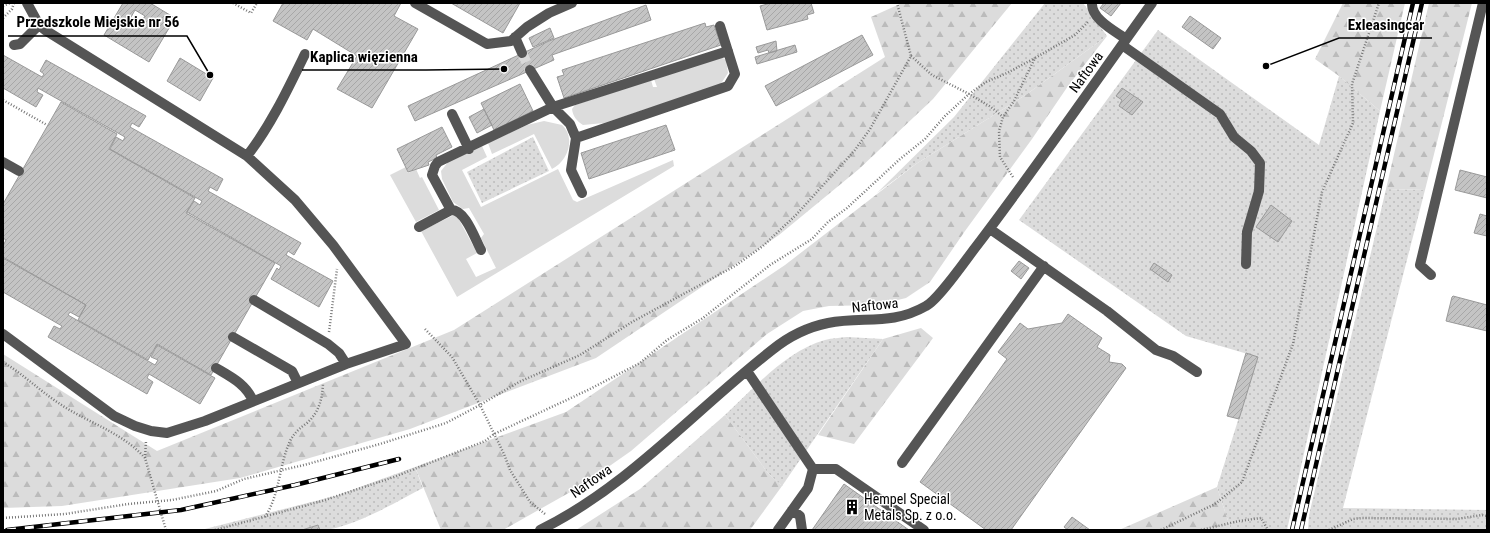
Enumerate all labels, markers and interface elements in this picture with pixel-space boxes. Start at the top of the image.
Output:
callout: Przedszkole Miejskie nr 56 [8,9,187,36]
callout: Exleasingcar [1339,11,1432,38]
text: Przedszkole Miejskie nr 56 [17,13,180,31]
text: Exleasingcar [1348,16,1424,34]
callout: Kaplica więzienna [302,43,426,70]
text: Kaplica więzienna [310,48,418,66]
street label: Naftowa [1066,48,1106,96]
street label: Naftowa [851,295,899,315]
street label: Naftowa [567,461,615,501]
place label: Hempel Special Metals Sp. z o.o. [864,491,957,523]
building icon: Hempel Special Metals Sp. z o.o. [843,498,861,516]

